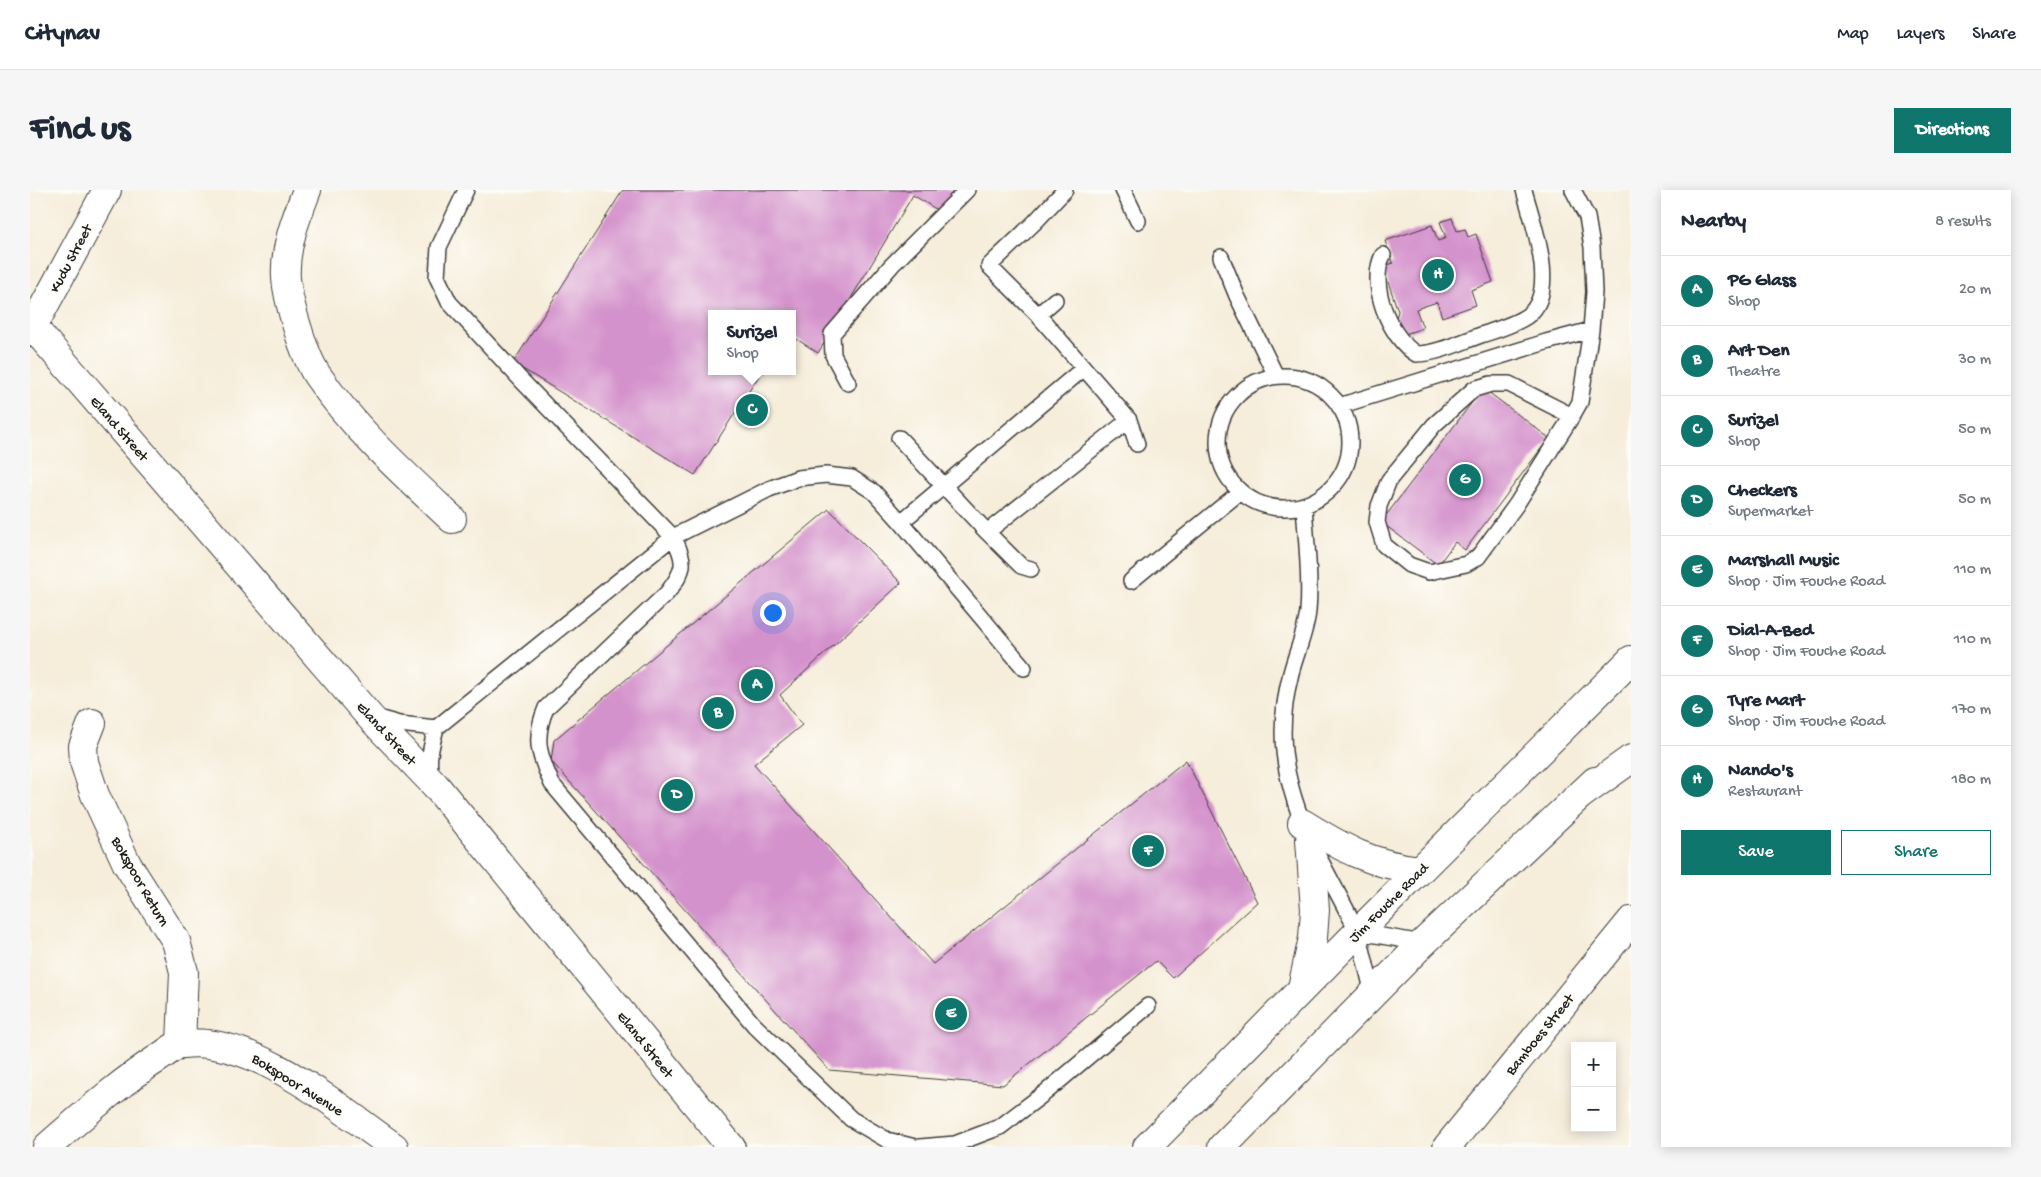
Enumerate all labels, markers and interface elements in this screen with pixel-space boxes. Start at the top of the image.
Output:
text: Citynav [25,20,100,49]
text: Map [1837,24,1869,45]
text: Layers [1897,24,1944,45]
text: Share [1972,24,2016,45]
button: Directions [1894,108,2011,153]
text: Find us [30,110,130,151]
text: Nearby [1681,210,1746,235]
text: 8 results [1935,213,1991,232]
street label: Kudu Street [46,220,98,296]
pin: H [1422,256,1454,294]
text: PG Glass [1728,270,1796,293]
text: A [1692,281,1702,300]
text: 20 m [1959,281,1991,300]
text: Shop [1728,293,1760,312]
popup [708,310,796,375]
text: Surizel [727,322,777,345]
text: Art Den [1728,340,1789,363]
text: Shop [727,345,759,364]
text: B [1693,351,1701,370]
text: 30 m [1958,351,1991,370]
text: Theatre [1728,363,1780,382]
pin: C [736,391,768,429]
street label: Eland Street [85,393,153,467]
text: Surizel [1728,410,1779,433]
text: C [1693,421,1701,440]
text: 50 m [1958,421,1991,440]
text: Shop [1728,433,1760,452]
pin: G [1449,461,1481,499]
text: Checkers [1728,480,1797,503]
text: D [1692,491,1702,510]
text: 50 m [1958,491,1991,510]
text: Supermarket [1728,503,1813,522]
text: Marshall Music [1728,550,1839,573]
text: E [1692,561,1702,580]
text: 110 m [1954,561,1991,580]
text: Shop · Jim Fouche Road [1728,573,1885,592]
your location [760,600,786,626]
text: Dial-A-Bed [1728,620,1813,643]
text: F [1693,631,1701,650]
text: 110 m [1954,631,1991,650]
text: Shop · Jim Fouche Road [1728,643,1885,662]
pin: A [741,666,773,704]
text: Tyre Mart [1728,690,1804,713]
pin: B [702,694,734,732]
street label: Eland Street [352,699,421,771]
text: G [1692,701,1702,720]
text: 170 m [1952,701,1991,720]
text: Shop · Jim Fouche Road [1728,713,1885,732]
text: Nando's [1728,760,1793,783]
text: H [1692,771,1702,790]
text: 180 m [1952,771,1991,790]
pin: D [661,776,693,814]
text: Restaurant [1728,783,1802,802]
button: Save [1681,830,1831,875]
button: Share [1841,830,1991,875]
pin: F [1132,832,1164,870]
street label: Bokspoor Return [106,833,172,930]
street label: Jim Fouche Road [1346,859,1434,947]
street label: Bamboes Street [1502,990,1580,1080]
pin: E [935,995,967,1033]
street label: Eland Street [612,1008,678,1084]
map controls [1571,1042,1616,1132]
button: + [1571,1042,1616,1087]
street label: Bokspoor Avenue [247,1050,346,1121]
button: − [1571,1087,1616,1132]

